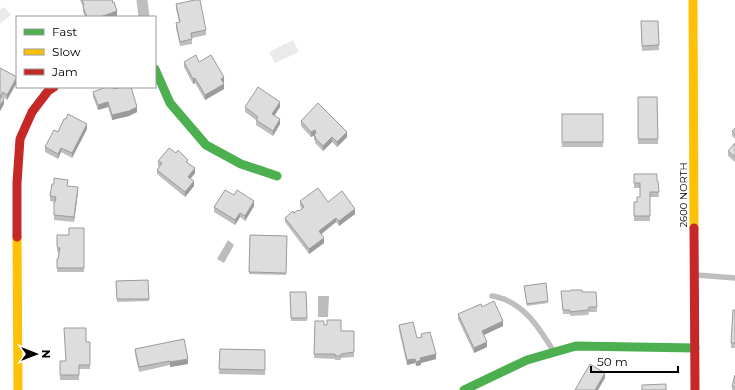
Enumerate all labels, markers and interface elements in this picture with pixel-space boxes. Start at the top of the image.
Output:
legend [16,16,156,88]
text: Fast [52,24,77,39]
text: Slow [52,44,81,59]
text: Jam [51,64,78,79]
street label: 2600 NORTH [677,162,690,228]
north arrow [16,334,56,374]
scale bar [591,348,678,374]
text: N [39,350,53,358]
text: 50 m [597,354,628,369]

